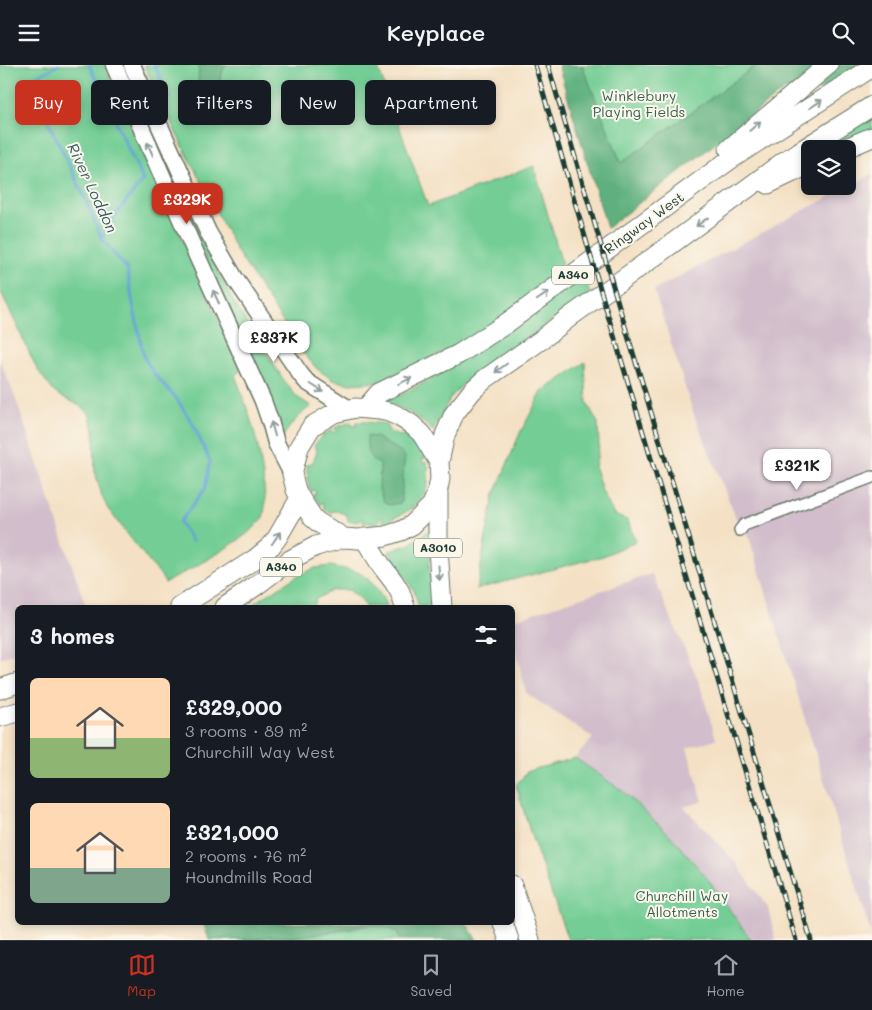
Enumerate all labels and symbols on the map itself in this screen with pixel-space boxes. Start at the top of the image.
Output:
park label: Winklebury Playing Fields [593,86,685,121]
one-way arrow [808,99,822,109]
one-way arrow [749,120,762,132]
water label: River Loddon [63,139,122,236]
one-way arrow [145,142,155,157]
pin: £329K [152,183,222,225]
street label: Ringway West [600,187,687,258]
one-way arrow [696,217,709,228]
road number: A340 [552,265,594,285]
one-way arrow [211,290,220,305]
one-way arrow [535,291,549,301]
pin: £337K [239,321,309,363]
one-way arrow [494,363,508,373]
one-way arrow [397,376,412,386]
one-way arrow [310,383,324,393]
one-way arrow [267,422,277,438]
pin: £321K [762,449,832,491]
one-way arrow [271,531,281,545]
road number: A3010 [414,538,462,557]
road number: A340 [260,557,302,577]
one-way arrow [434,565,444,581]
park label: Churchill Way Allotments [636,886,728,921]

